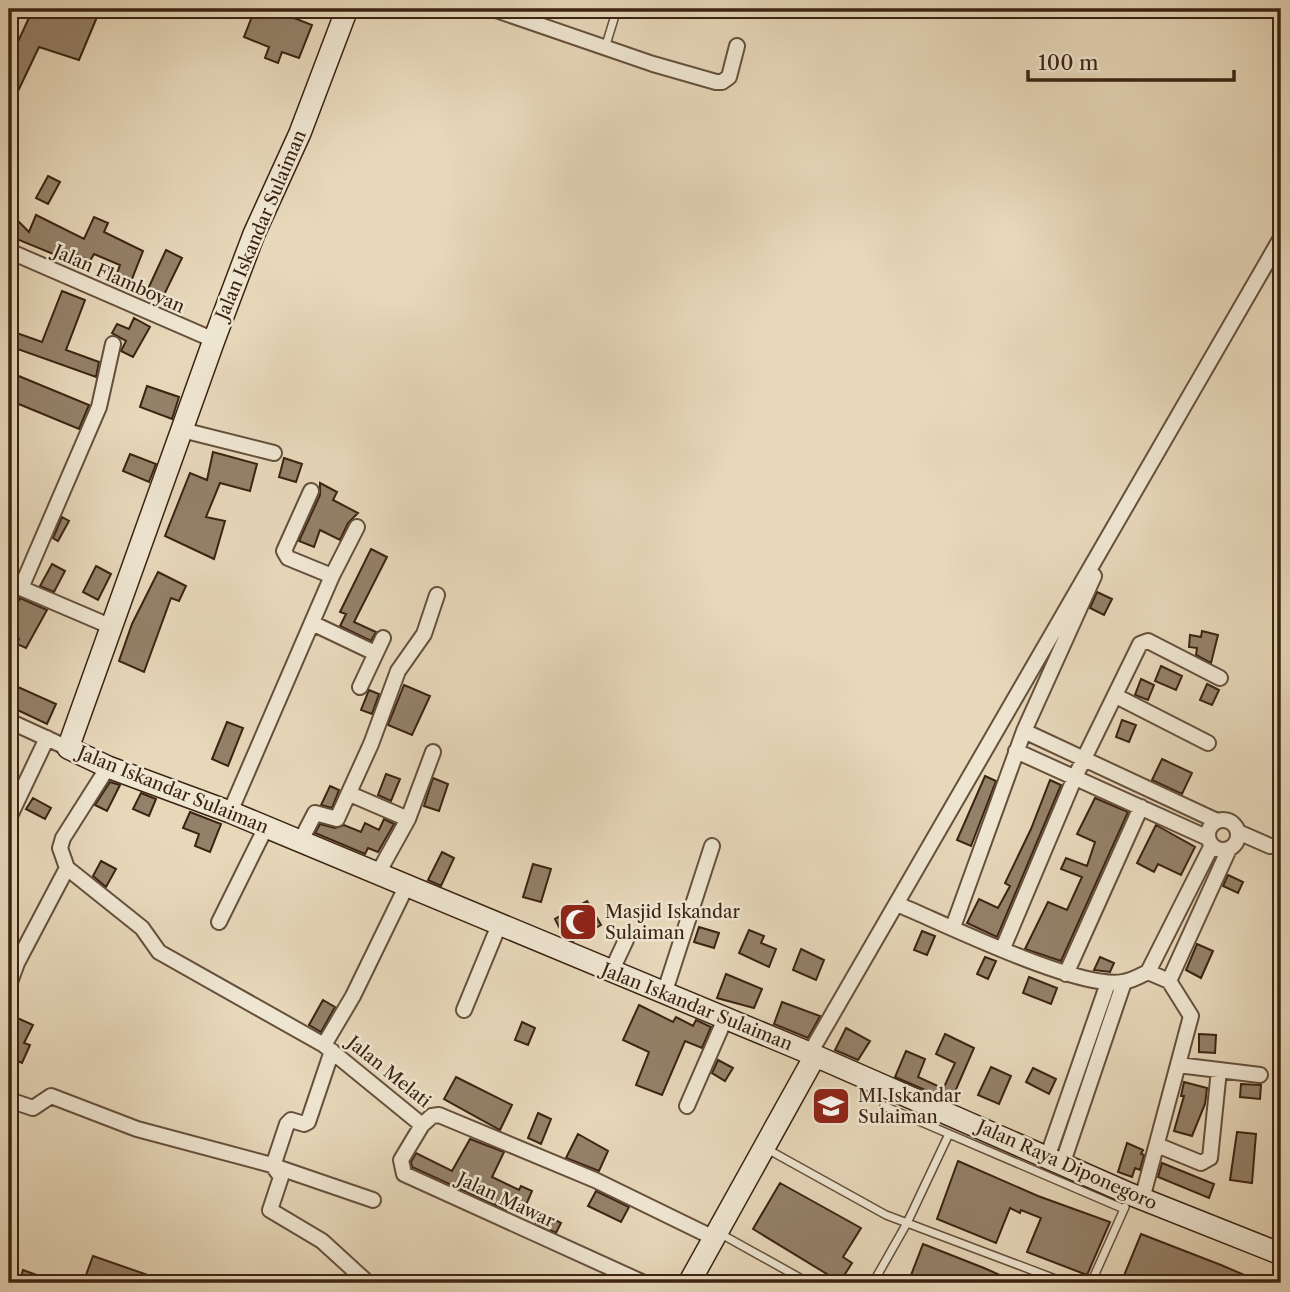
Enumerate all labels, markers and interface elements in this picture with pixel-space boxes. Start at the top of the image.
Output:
scale bar [1028,38,1234,82]
text: 100 m [1038,50,1099,75]
street label: Jalan Iskandar Sulaiman [210,127,311,326]
street label: Jalan Flamboyan [47,239,188,318]
street label: Jalan Iskandar Sulaiman [72,740,272,838]
mosque icon: Masjid Iskandar Sulaiman [557,901,599,943]
place label: Masjid Iskandar Sulaiman [605,901,740,944]
street label: Jalan Iskandar Sulaiman [596,957,796,1055]
street label: Jalan Melati [340,1030,436,1113]
school or university icon: MI Iskandar Sulaiman [810,1085,852,1127]
place label: MI Iskandar Sulaiman [858,1085,961,1128]
street label: Jalan Raya Diponegoro [971,1114,1160,1215]
street label: Jalan Mawar [451,1167,559,1232]

